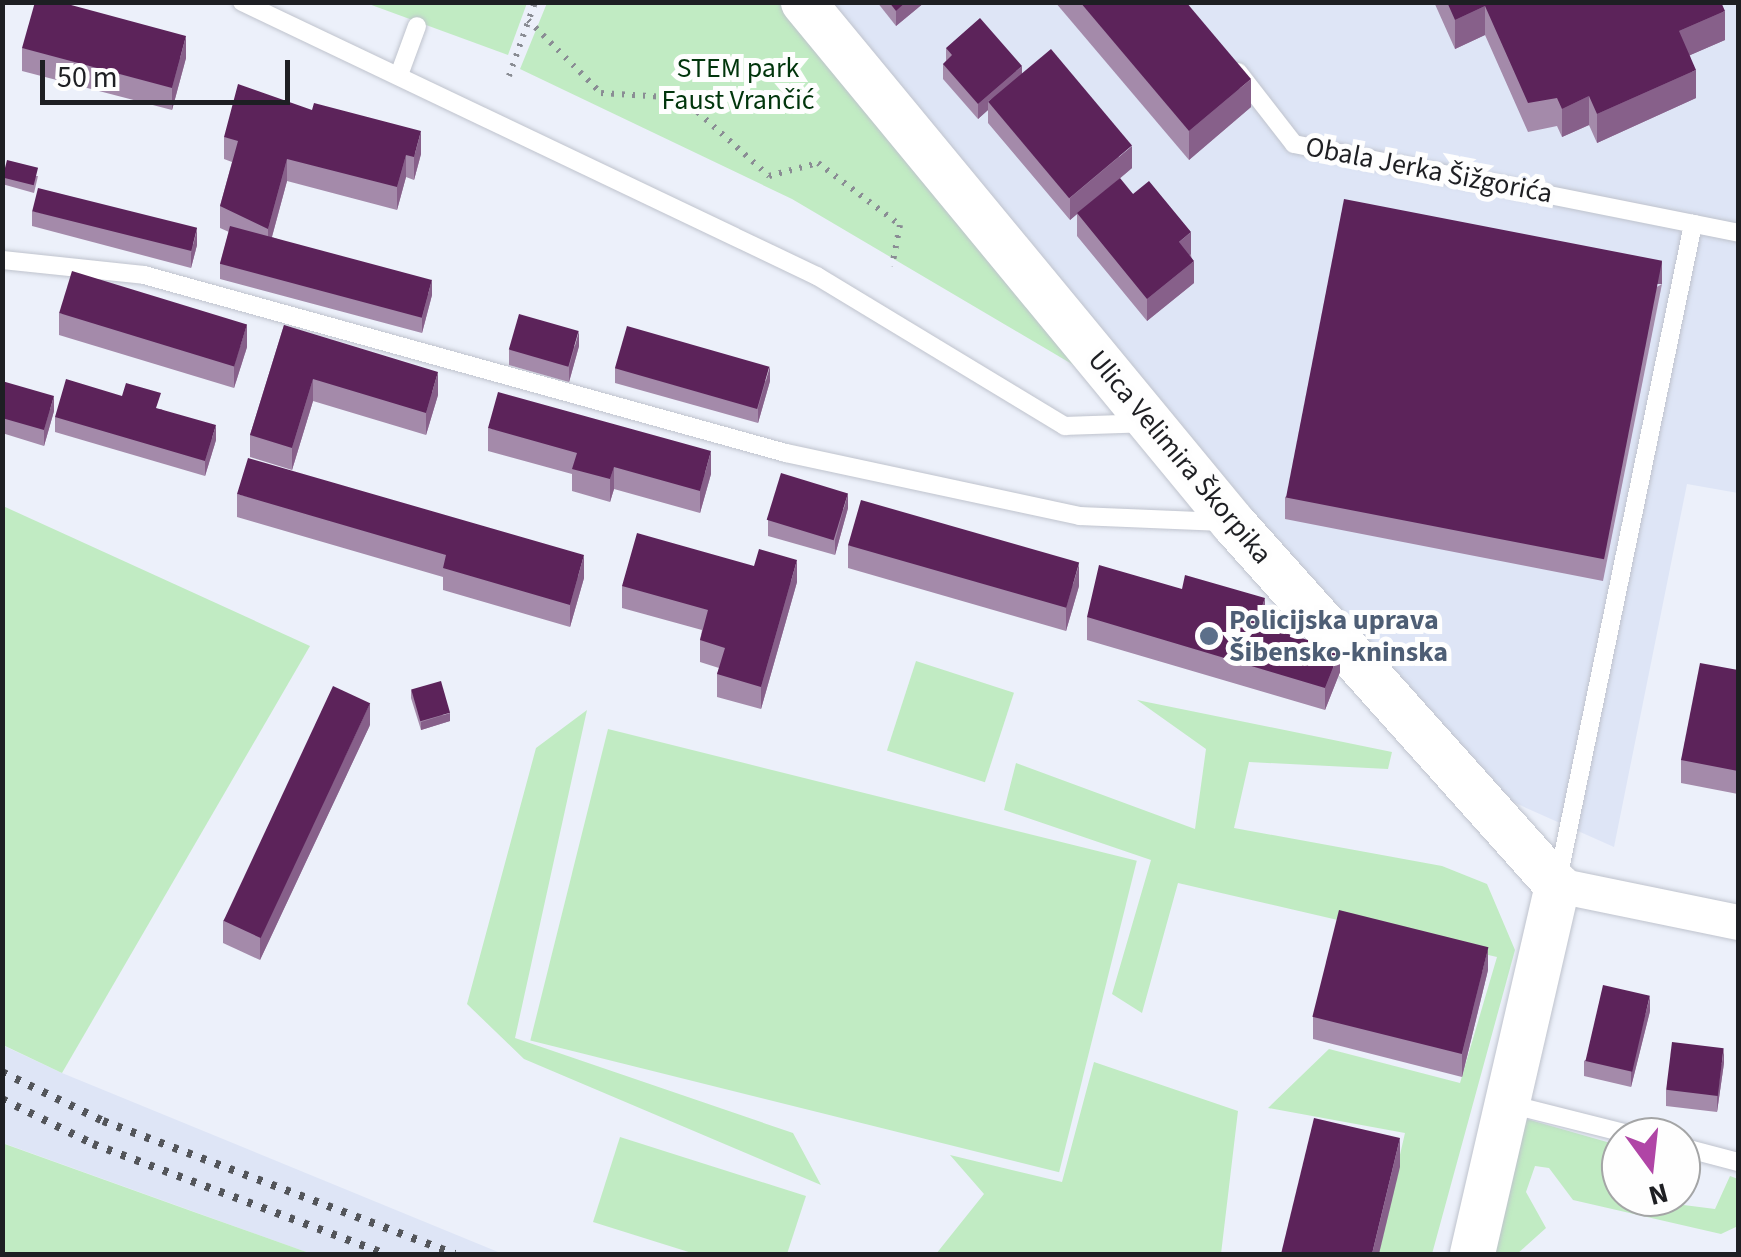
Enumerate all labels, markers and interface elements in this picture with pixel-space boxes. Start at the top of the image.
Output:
scale bar [45,40,295,102]
park label: STEM park Faust Vrančić [661,51,815,117]
text: 50 m [57,56,118,99]
street label: Obala Jerka Šižgorića [1303,130,1555,210]
street label: Ulica Velimira Škorpika [1081,343,1279,571]
place label: Policijska uprava Šibensko-kninska [1229,603,1448,669]
marker: Policijska uprava Šibensko-kninska [1198,625,1220,647]
north arrow [1601,1117,1701,1217]
text: N [1644,1172,1672,1216]

